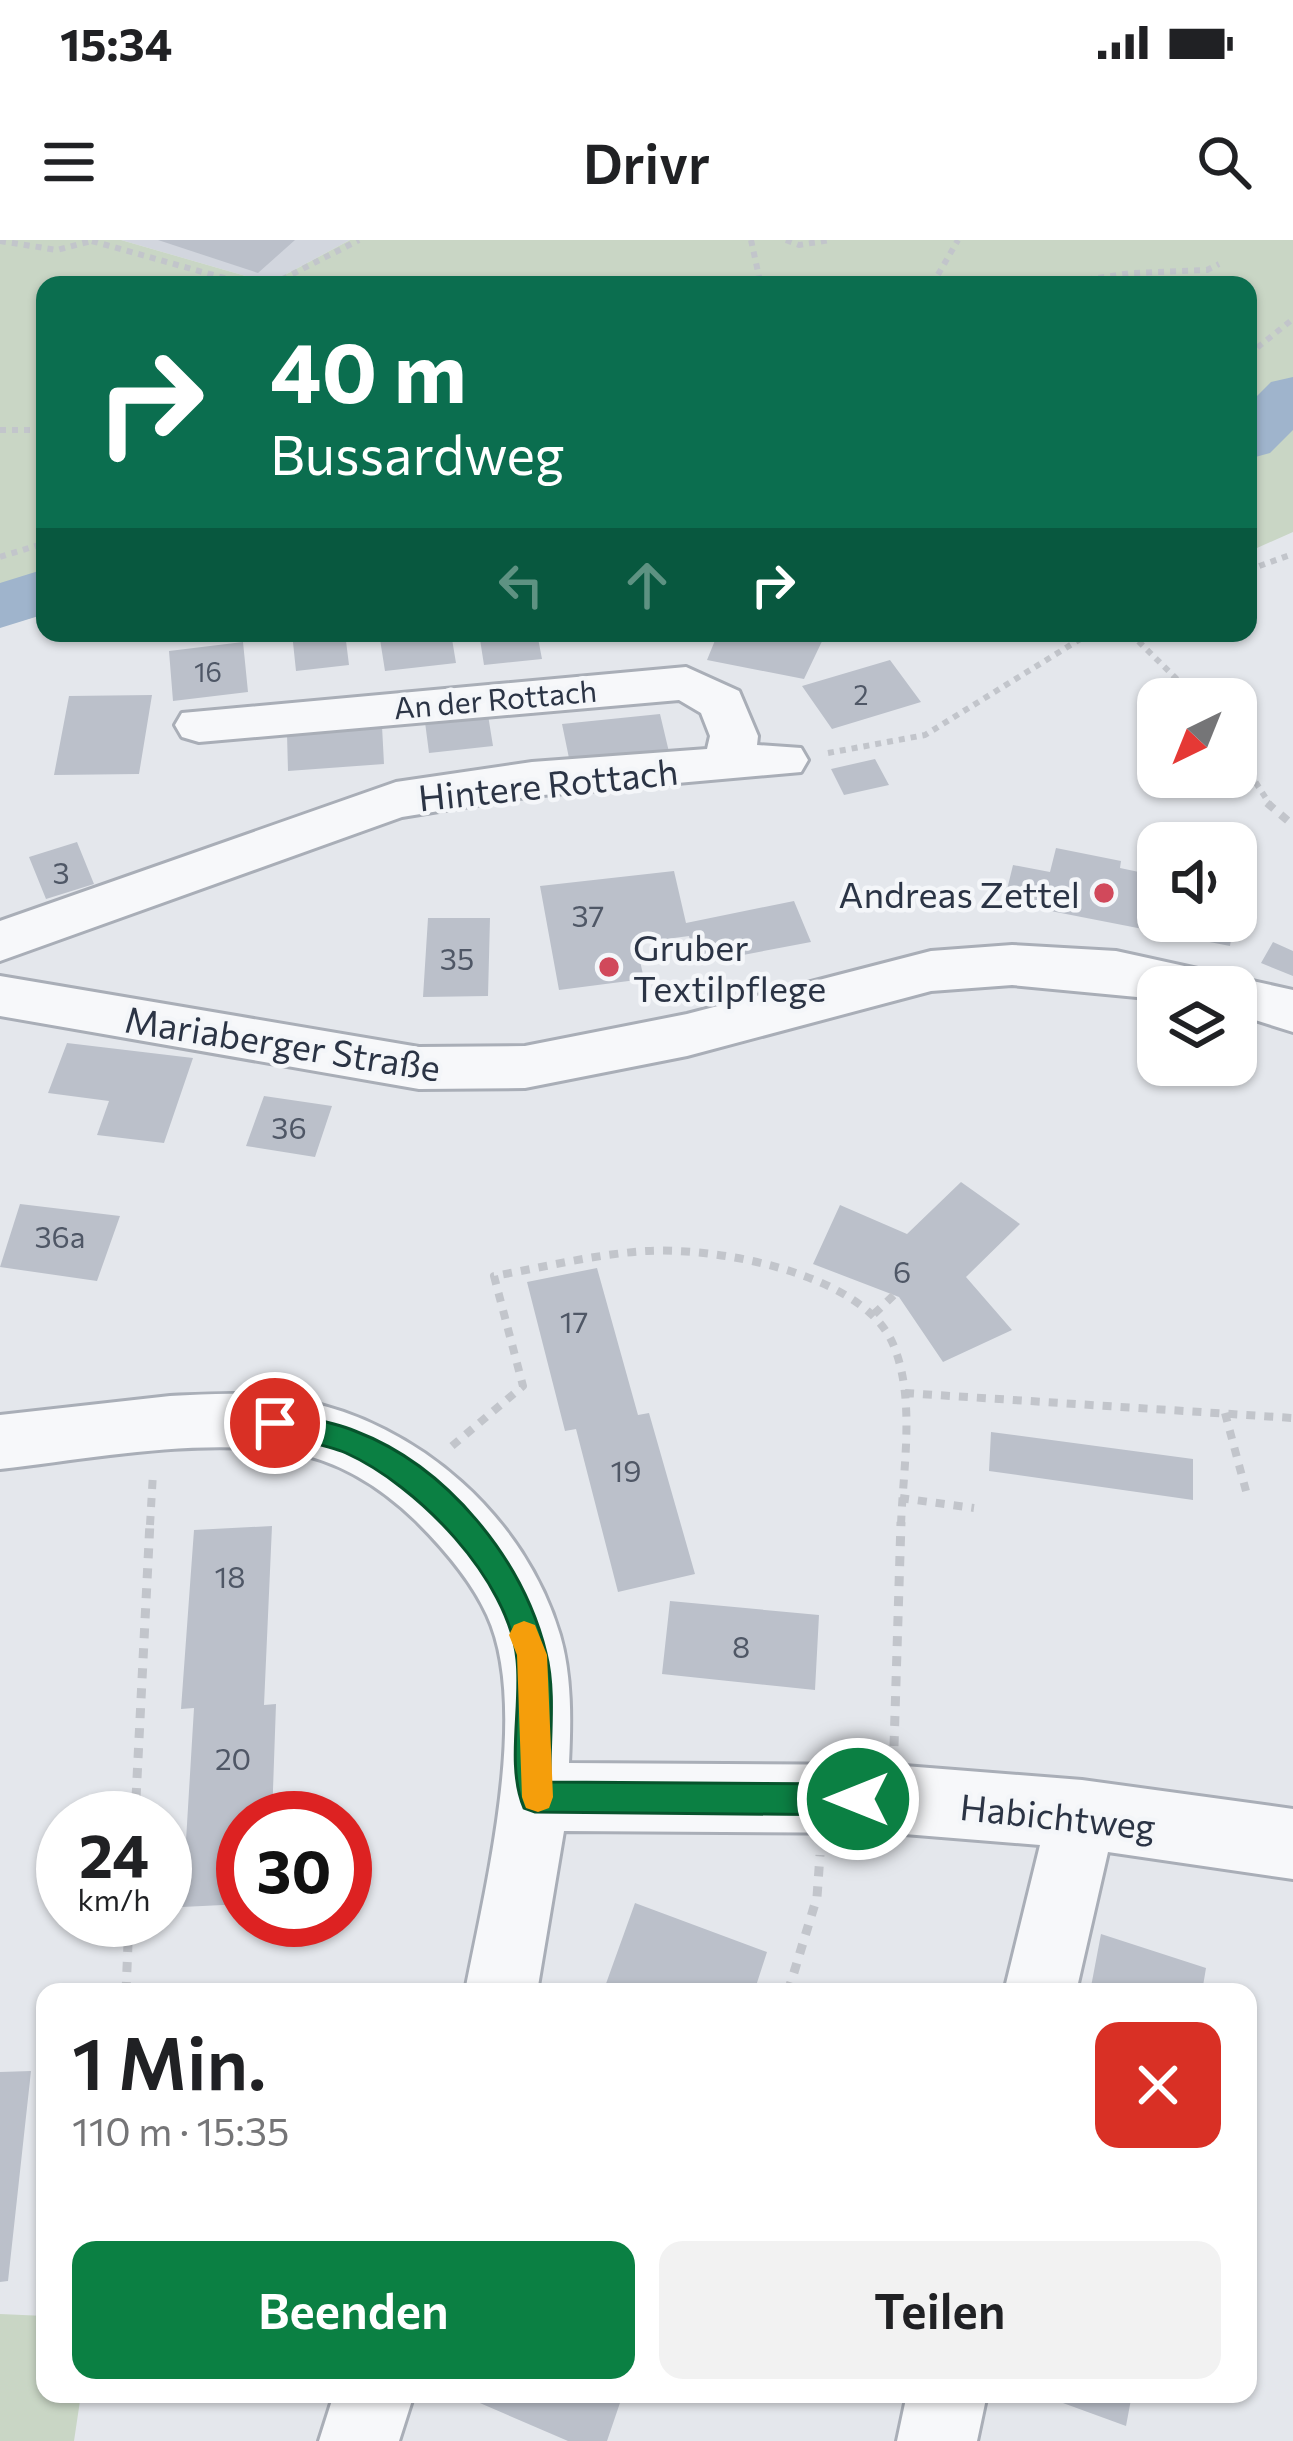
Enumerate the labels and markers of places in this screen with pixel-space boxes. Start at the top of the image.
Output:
place label: Andreas Zettel [839,871,1080,915]
marker: Andreas Zettel [1091,880,1117,906]
place label: Gruber Textilpflege [633,924,826,1009]
marker: Gruber Textilpflege [596,954,622,980]
pin [224,1372,326,1474]

